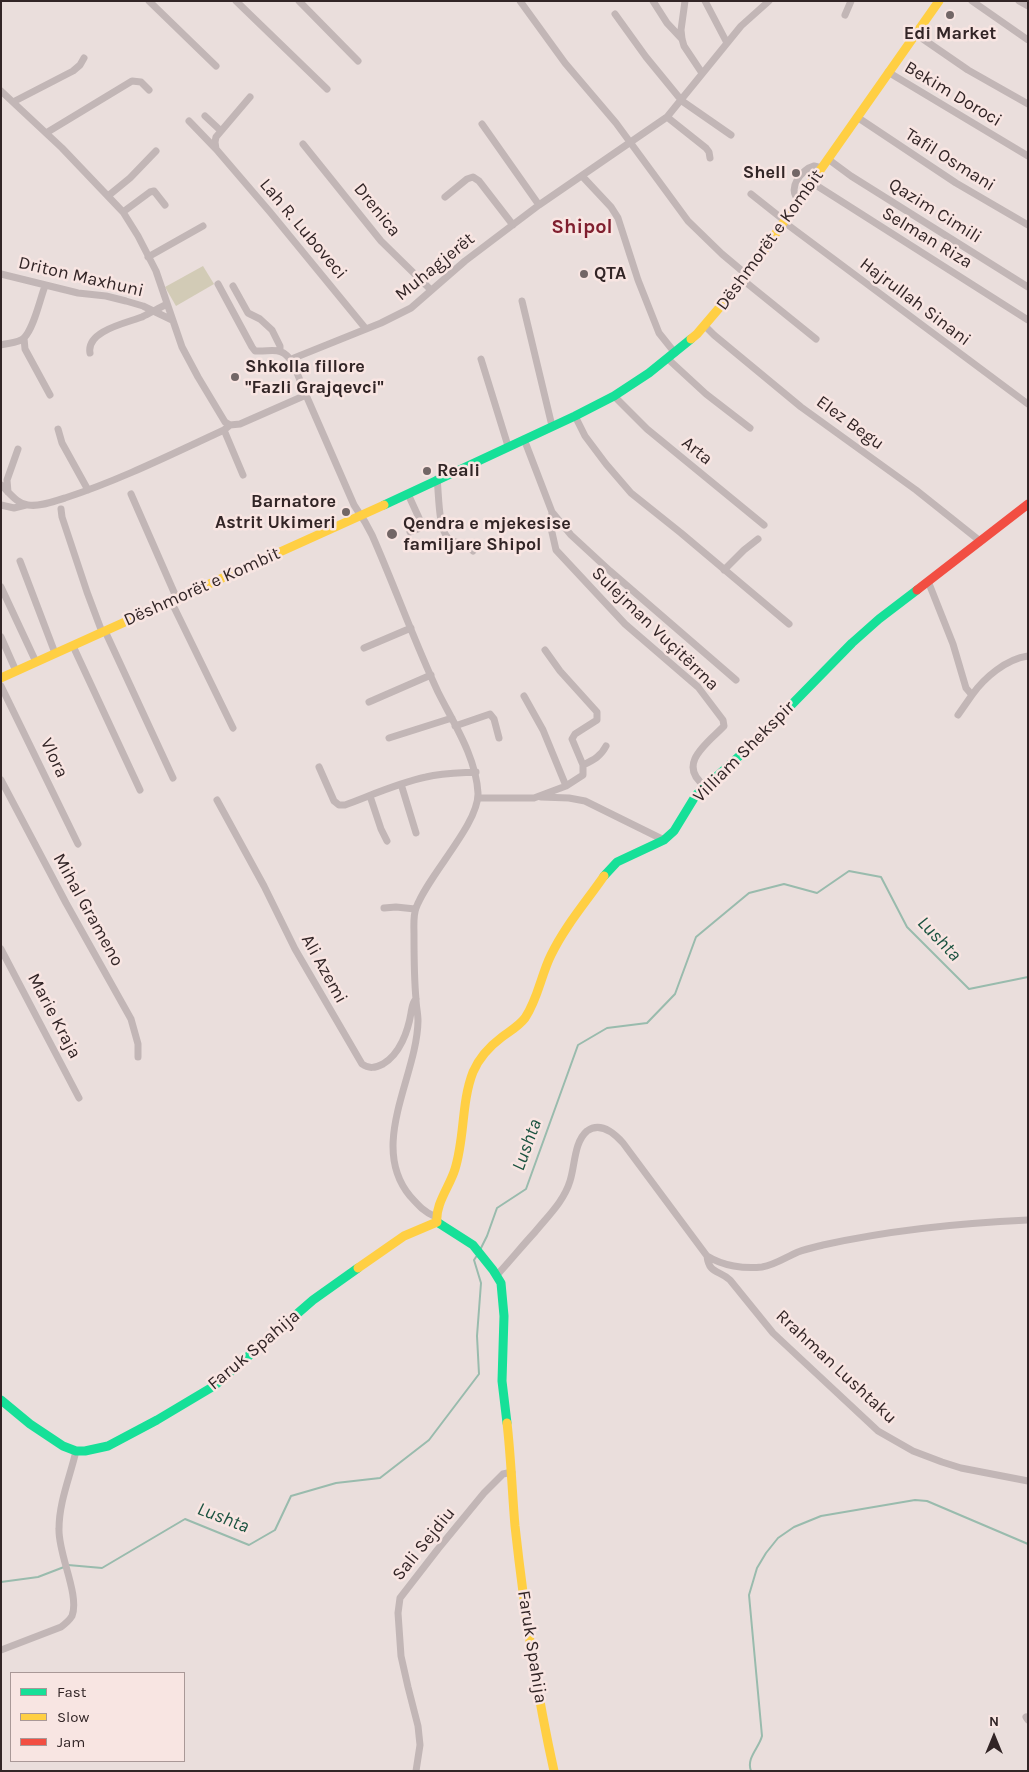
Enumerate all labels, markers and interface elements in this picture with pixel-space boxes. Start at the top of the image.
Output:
marker: Edi Market [944,9,956,21]
place label: Edi Market [904,23,996,45]
street label: Bekim Doroci [900,56,1006,132]
street label: Tafil Osmani [901,124,999,196]
place label: Shell [743,162,786,184]
street label: Dëshmorët e Kombit [712,165,828,315]
marker: Shell [790,167,802,179]
street label: Lah R. Luboveci [255,174,351,284]
street label: Qazim Cimili [884,174,986,248]
street label: Drenica [349,179,405,241]
street label: Selman Riza [878,203,976,273]
district label: Shipol [551,215,613,239]
street label: Muhagjerët [391,228,479,306]
street label: Driton Maxhuni [16,252,146,302]
street label: Hajrullah Sinani [855,253,975,351]
place label: QTA [594,263,626,285]
marker: QTA [578,268,590,280]
place label: Shkolla fillore ''Fazli Grajqevci'' [245,356,384,398]
marker: Shkolla fillore ''Fazli Grajqevci'' [229,371,241,383]
street label: Elez Begu [812,391,888,455]
street label: Arta [677,432,717,470]
place label: Reali [437,460,480,482]
marker: Reali [421,465,433,477]
place label: Barnatore Astrit Ukimeri [215,491,336,534]
marker: Barnatore Astrit Ukimeri [340,506,352,518]
place label: Qendra e mjekesise familjare Shipol [403,513,571,556]
marker: Qendra e mjekesise familjare Shipol [385,527,399,541]
street label: Dëshmorët e Kombit [120,543,284,631]
street label: Sulejman Vuçitërrna [587,563,723,695]
street label: Villiam Shekspir [689,697,799,807]
street label: Vlora [35,735,73,781]
street label: Mihal Grameno [48,850,128,970]
water label: Lushta [912,912,966,966]
street label: Ali Azemi [296,931,352,1007]
street label: Marie Kraja [23,970,85,1062]
water label: Lushta [507,1116,547,1174]
street label: Faruk Spahija [203,1305,305,1395]
street label: Rrahman Lushtaku [771,1305,901,1429]
water label: Lushta [194,1498,252,1538]
street label: Sali Sejdiu [388,1503,460,1585]
street label: Faruk Spahija [512,1589,552,1705]
legend [10,1672,185,1762]
text: Fast [57,1683,86,1701]
text: Slow [57,1708,89,1726]
north arrow [969,1712,1019,1762]
text: N [989,1713,999,1730]
text: Jam [57,1733,85,1751]

